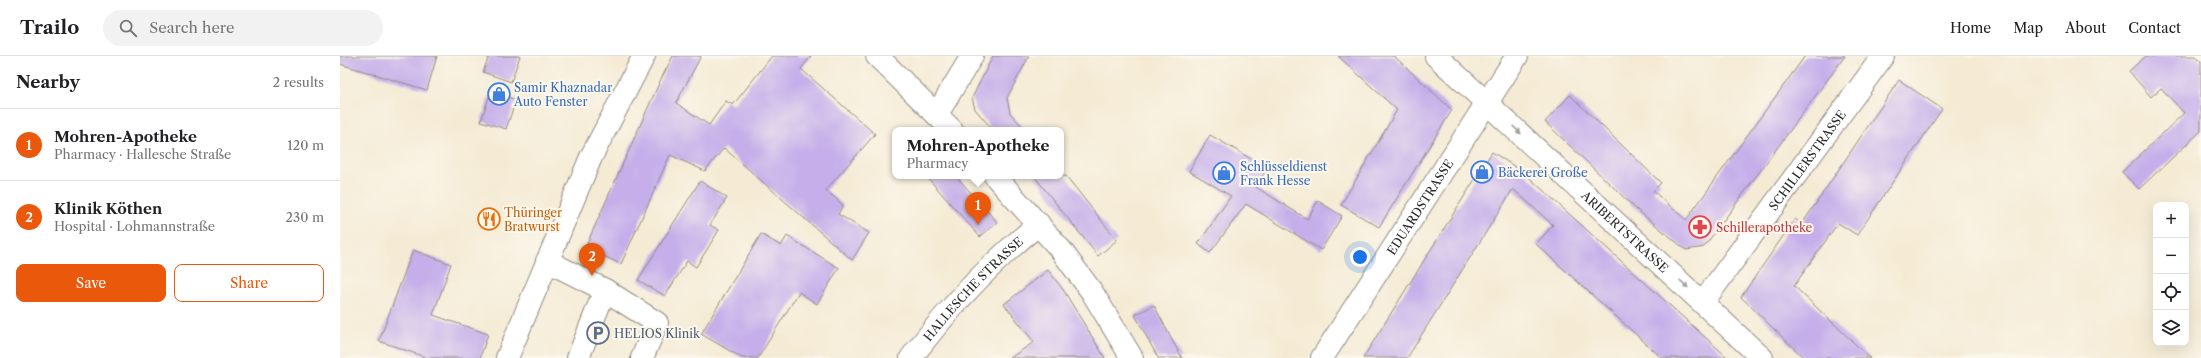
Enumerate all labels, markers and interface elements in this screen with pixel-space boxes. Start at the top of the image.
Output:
search box [103,10,383,46]
text: Trailo [20,16,79,39]
icon: search [117,17,139,39]
text: Search here [149,18,234,37]
text: Home [1950,19,1991,37]
text: Map [2013,19,2043,37]
text: About [2065,19,2106,37]
text: Contact [2128,19,2181,37]
text: Nearby [16,72,80,92]
text: 2 results [273,74,324,90]
place label: Samir Khaznadar Auto Fenster [513,80,612,109]
shop icon: Samir Khaznadar Auto Fenster [486,81,512,107]
street label: SCHILLERSTRASSE [1765,107,1849,213]
one-way arrow [1512,125,1522,134]
text: Mohren-Apotheke [54,127,197,146]
popup [892,127,1064,179]
text: Mohren-Apotheke [907,136,1049,155]
text: 1 [26,137,32,153]
text: 120 m [287,137,324,153]
text: Pharmacy · Hallesche Straße [54,146,231,162]
text: Pharmacy [907,155,968,171]
street label: EDUARDSTRASSE [1383,156,1456,257]
place label: Schlüsseldienst Frank Hesse [1240,159,1328,188]
shop icon: Bäckerei Große [1469,159,1495,185]
shop icon: Schlüsseldienst Frank Hesse [1211,160,1237,186]
place label: Bäckerei Große [1498,165,1588,180]
street label: ARIBERTSTRASSE [1578,187,1672,275]
pin: 1 [965,192,991,225]
text: Klinik Köthen [54,199,162,218]
map controls [2153,202,2189,346]
button: + [2153,202,2189,238]
place label: Thüringer Bratwurst [504,205,562,234]
restaurant icon: Thüringer Bratwurst [476,206,502,232]
text: 2 [25,209,33,225]
text: 230 m [286,209,324,225]
pharmacy icon: Schillerapotheke [1687,214,1713,240]
text: Hospital · Lohmannstraße [54,218,215,234]
place label: Schillerapotheke [1716,220,1813,235]
street label: HALLESCHE STRASSE [920,233,1026,344]
button: − [2153,238,2189,274]
pin: 2 [579,243,605,276]
your location [1350,247,1370,267]
button: Save [16,264,166,302]
button: Share [174,264,324,302]
button: locate [2153,274,2189,310]
one-way arrow [1679,280,1689,289]
button: layers [2153,310,2189,346]
parking icon: HELIOS Klinik [585,320,611,346]
place label: HELIOS Klinik [614,326,701,341]

